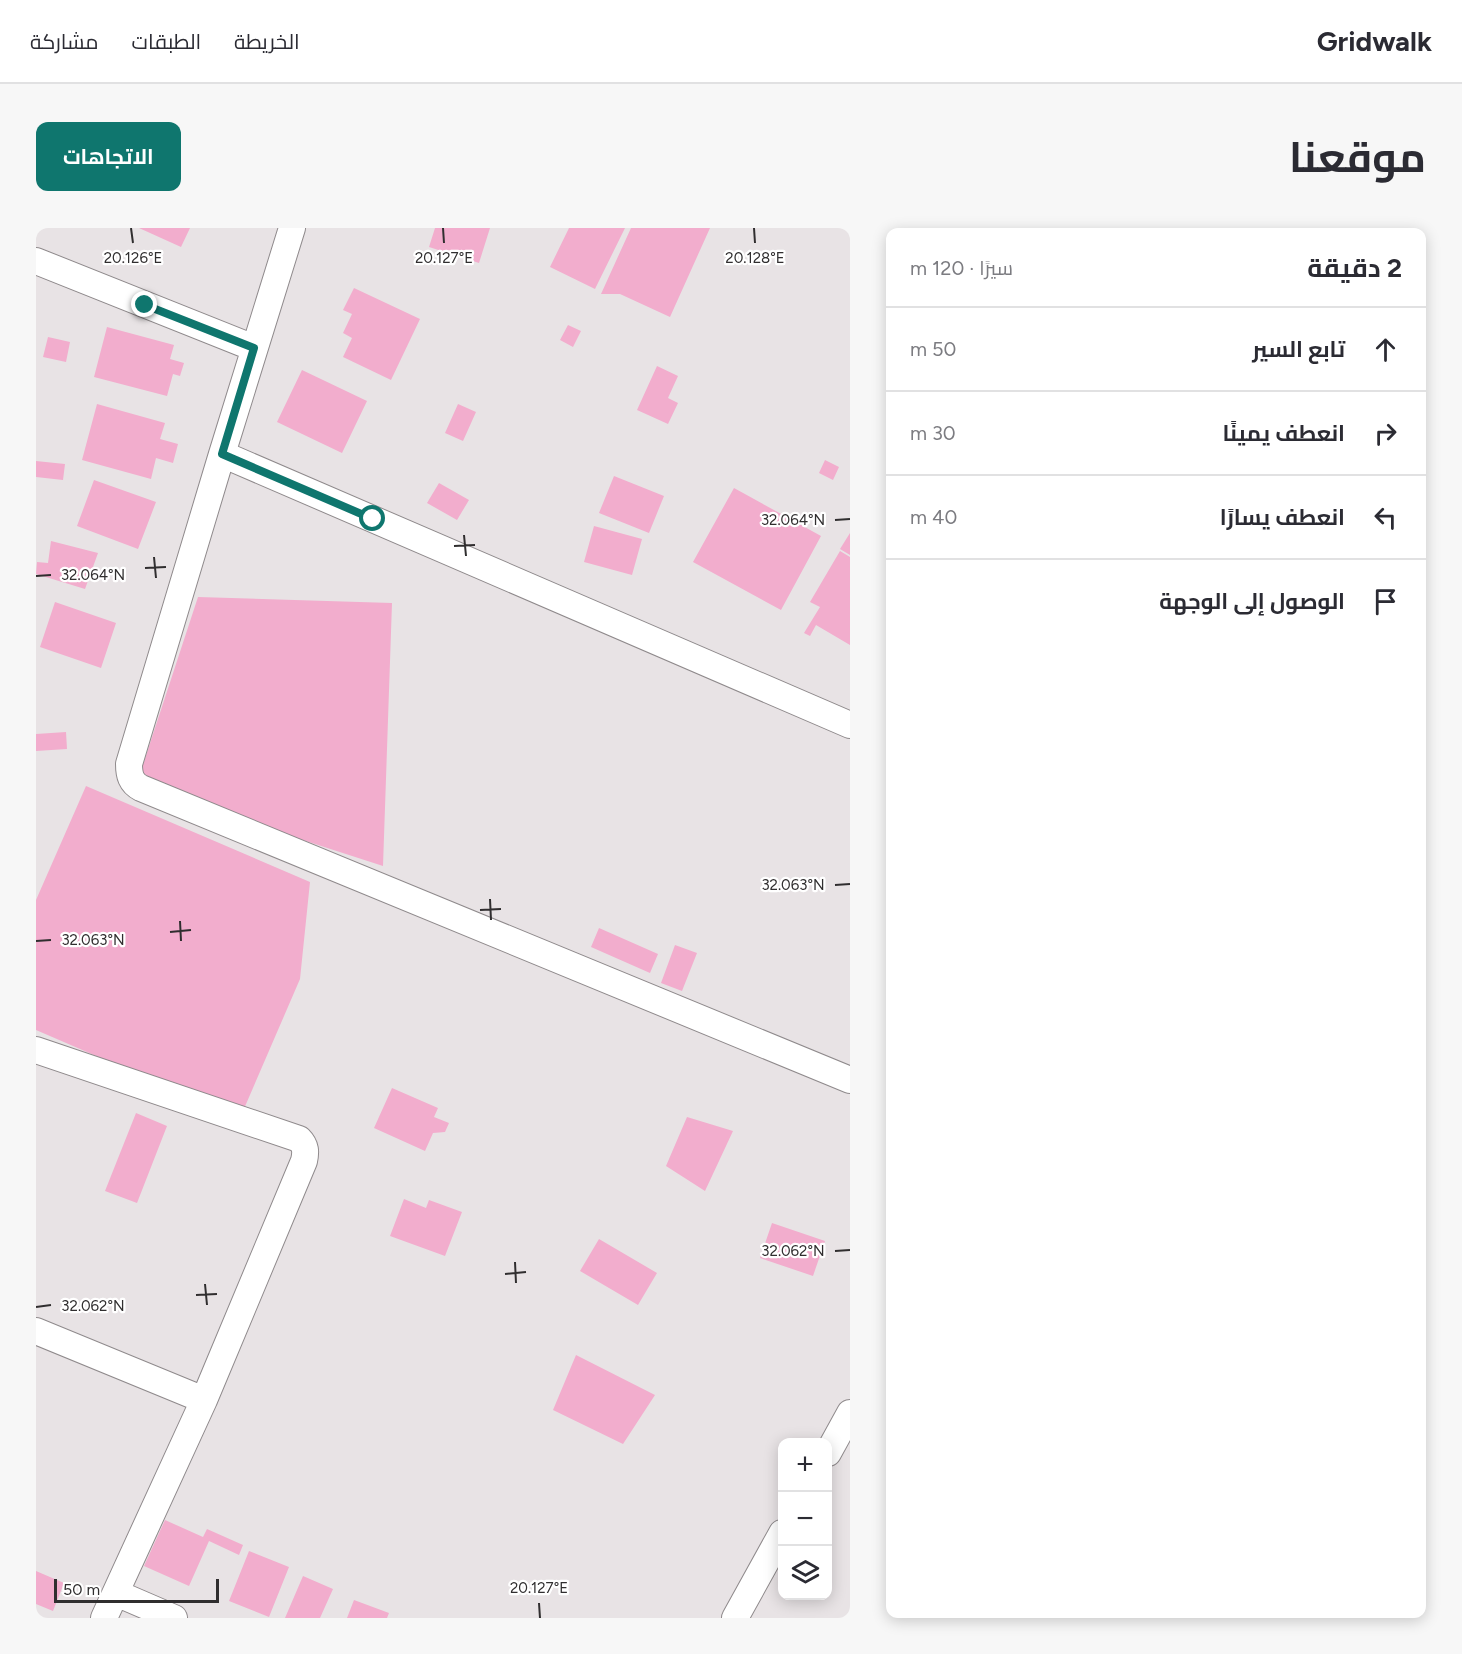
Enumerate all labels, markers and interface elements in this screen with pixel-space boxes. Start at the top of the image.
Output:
text: Gridwalk [1317,24,1432,58]
text: مشاركة [30,29,99,54]
text: الطبقات [132,29,201,54]
text: الخريطة [234,29,300,54]
button: الاتجاهات [36,122,181,191]
text: موقعنا [1289,132,1426,183]
text: 20.126°E [104,249,162,267]
text: 20.127°E [415,249,473,267]
text: 20.128°E [725,249,785,267]
text: 2 دقيقة [1307,252,1402,284]
text: سيرًا · 120 m [910,256,1013,280]
route end [131,291,157,317]
icon: ahead [1369,333,1402,366]
text: تابع السير [1252,336,1345,363]
text: 50 m [910,337,956,361]
icon: right [1369,417,1402,450]
text: انعطف يمينًا [1222,420,1345,447]
text: 30 m [910,421,956,445]
icon: left [1369,501,1402,534]
text: انعطف يسارًا [1220,504,1345,531]
route start [359,505,385,531]
text: 40 m [910,505,957,529]
text: 32.064°N [761,511,825,529]
text: 32.064°N [61,566,125,584]
icon: arrive [1369,585,1402,618]
text: الوصول إلى الوجهة [1159,588,1345,615]
text: 32.063°N [761,876,825,894]
text: 32.063°N [61,931,125,949]
text: 32.062°N [761,1242,825,1260]
text: 32.062°N [61,1297,125,1315]
map controls [778,1438,832,1600]
button: + [778,1438,832,1492]
button: − [778,1492,832,1546]
button: layers [778,1546,832,1600]
scale bar [54,1576,219,1604]
text: 20.127°E [510,1579,568,1597]
text: 50 m [63,1580,100,1599]

